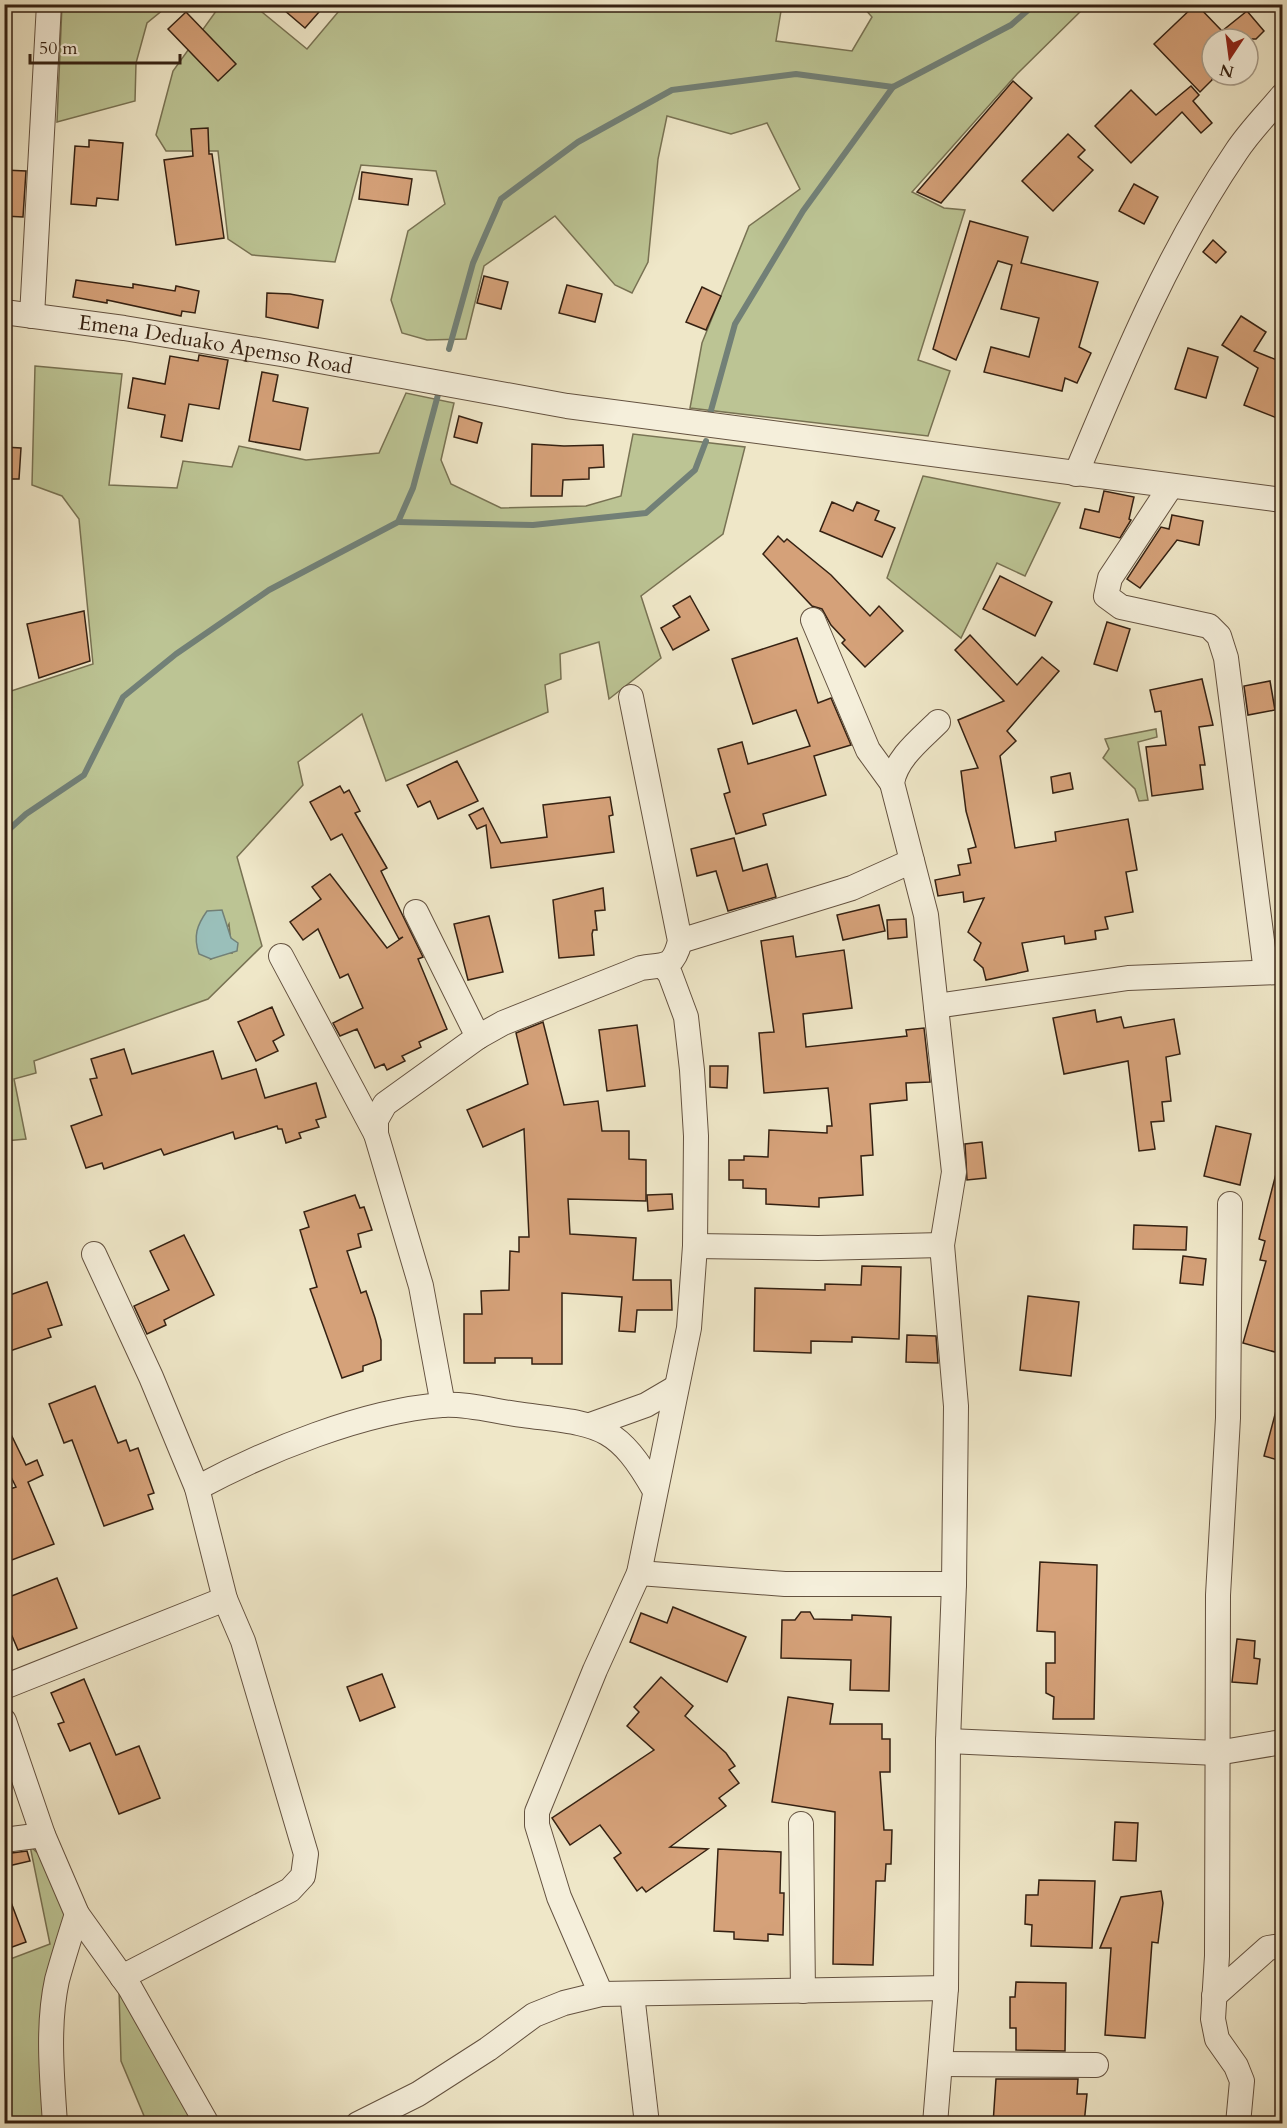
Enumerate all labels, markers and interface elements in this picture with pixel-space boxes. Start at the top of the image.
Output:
scale bar [30,27,180,65]
north arrow [1200,27,1260,87]
text: 50 m [39,36,78,61]
text: N [1218,58,1236,83]
street label: Emena Deduako Apemso Road [77,308,355,381]

